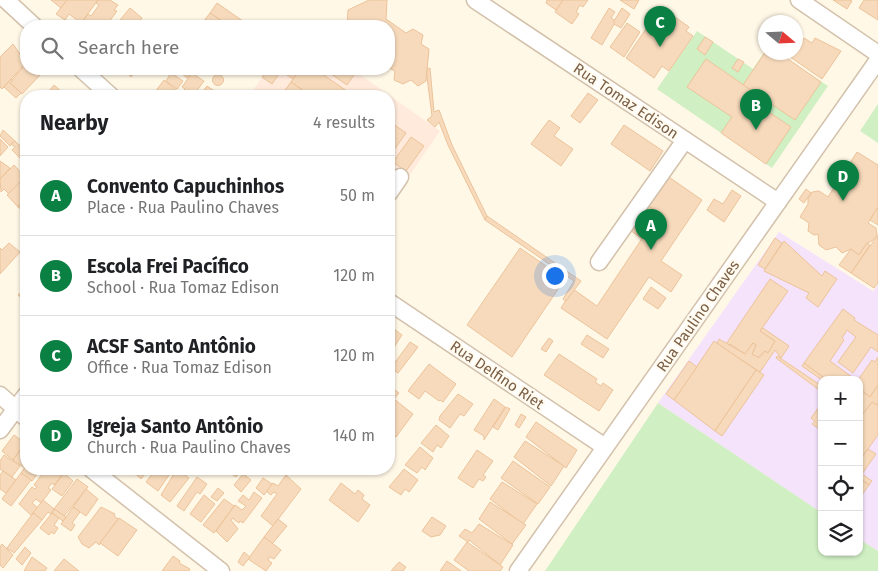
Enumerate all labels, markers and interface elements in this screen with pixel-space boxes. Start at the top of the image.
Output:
pin: C [644,6,676,47]
north arrow [758,15,803,60]
search box [20,20,395,75]
icon: search [38,34,66,62]
text: Search here [78,36,179,59]
street label: Rua Tomaz Edison [570,59,682,143]
pin: B [740,89,772,130]
text: Nearby [40,110,108,136]
text: 4 results [313,113,375,132]
pin: D [827,160,859,201]
text: Convento Capuchinhos [87,175,284,198]
text: A [51,186,61,205]
text: 50 m [340,186,375,205]
text: Place · Rua Paulino Chaves [87,198,279,217]
pin: A [635,209,667,250]
text: Escola Frei Pacífico [87,255,249,278]
street label: Rua Paulino Chaves [653,257,743,375]
your location [542,263,568,289]
text: B [51,266,61,285]
text: 120 m [333,266,375,285]
text: School · Rua Tomaz Edison [87,278,279,297]
text: ACSF Santo Antônio [87,335,256,358]
street label: Rua Delfino Riet [447,337,548,413]
text: C [51,346,61,365]
text: 120 m [333,346,375,365]
text: Office · Rua Tomaz Edison [87,358,272,377]
map controls [818,376,863,556]
button: + [818,376,863,421]
text: Igreja Santo Antônio [87,415,263,438]
button: − [818,421,863,466]
text: D [51,426,61,445]
text: 140 m [333,426,375,445]
text: Church · Rua Paulino Chaves [87,438,291,457]
button: locate [818,466,863,511]
button: layers [818,511,863,556]

